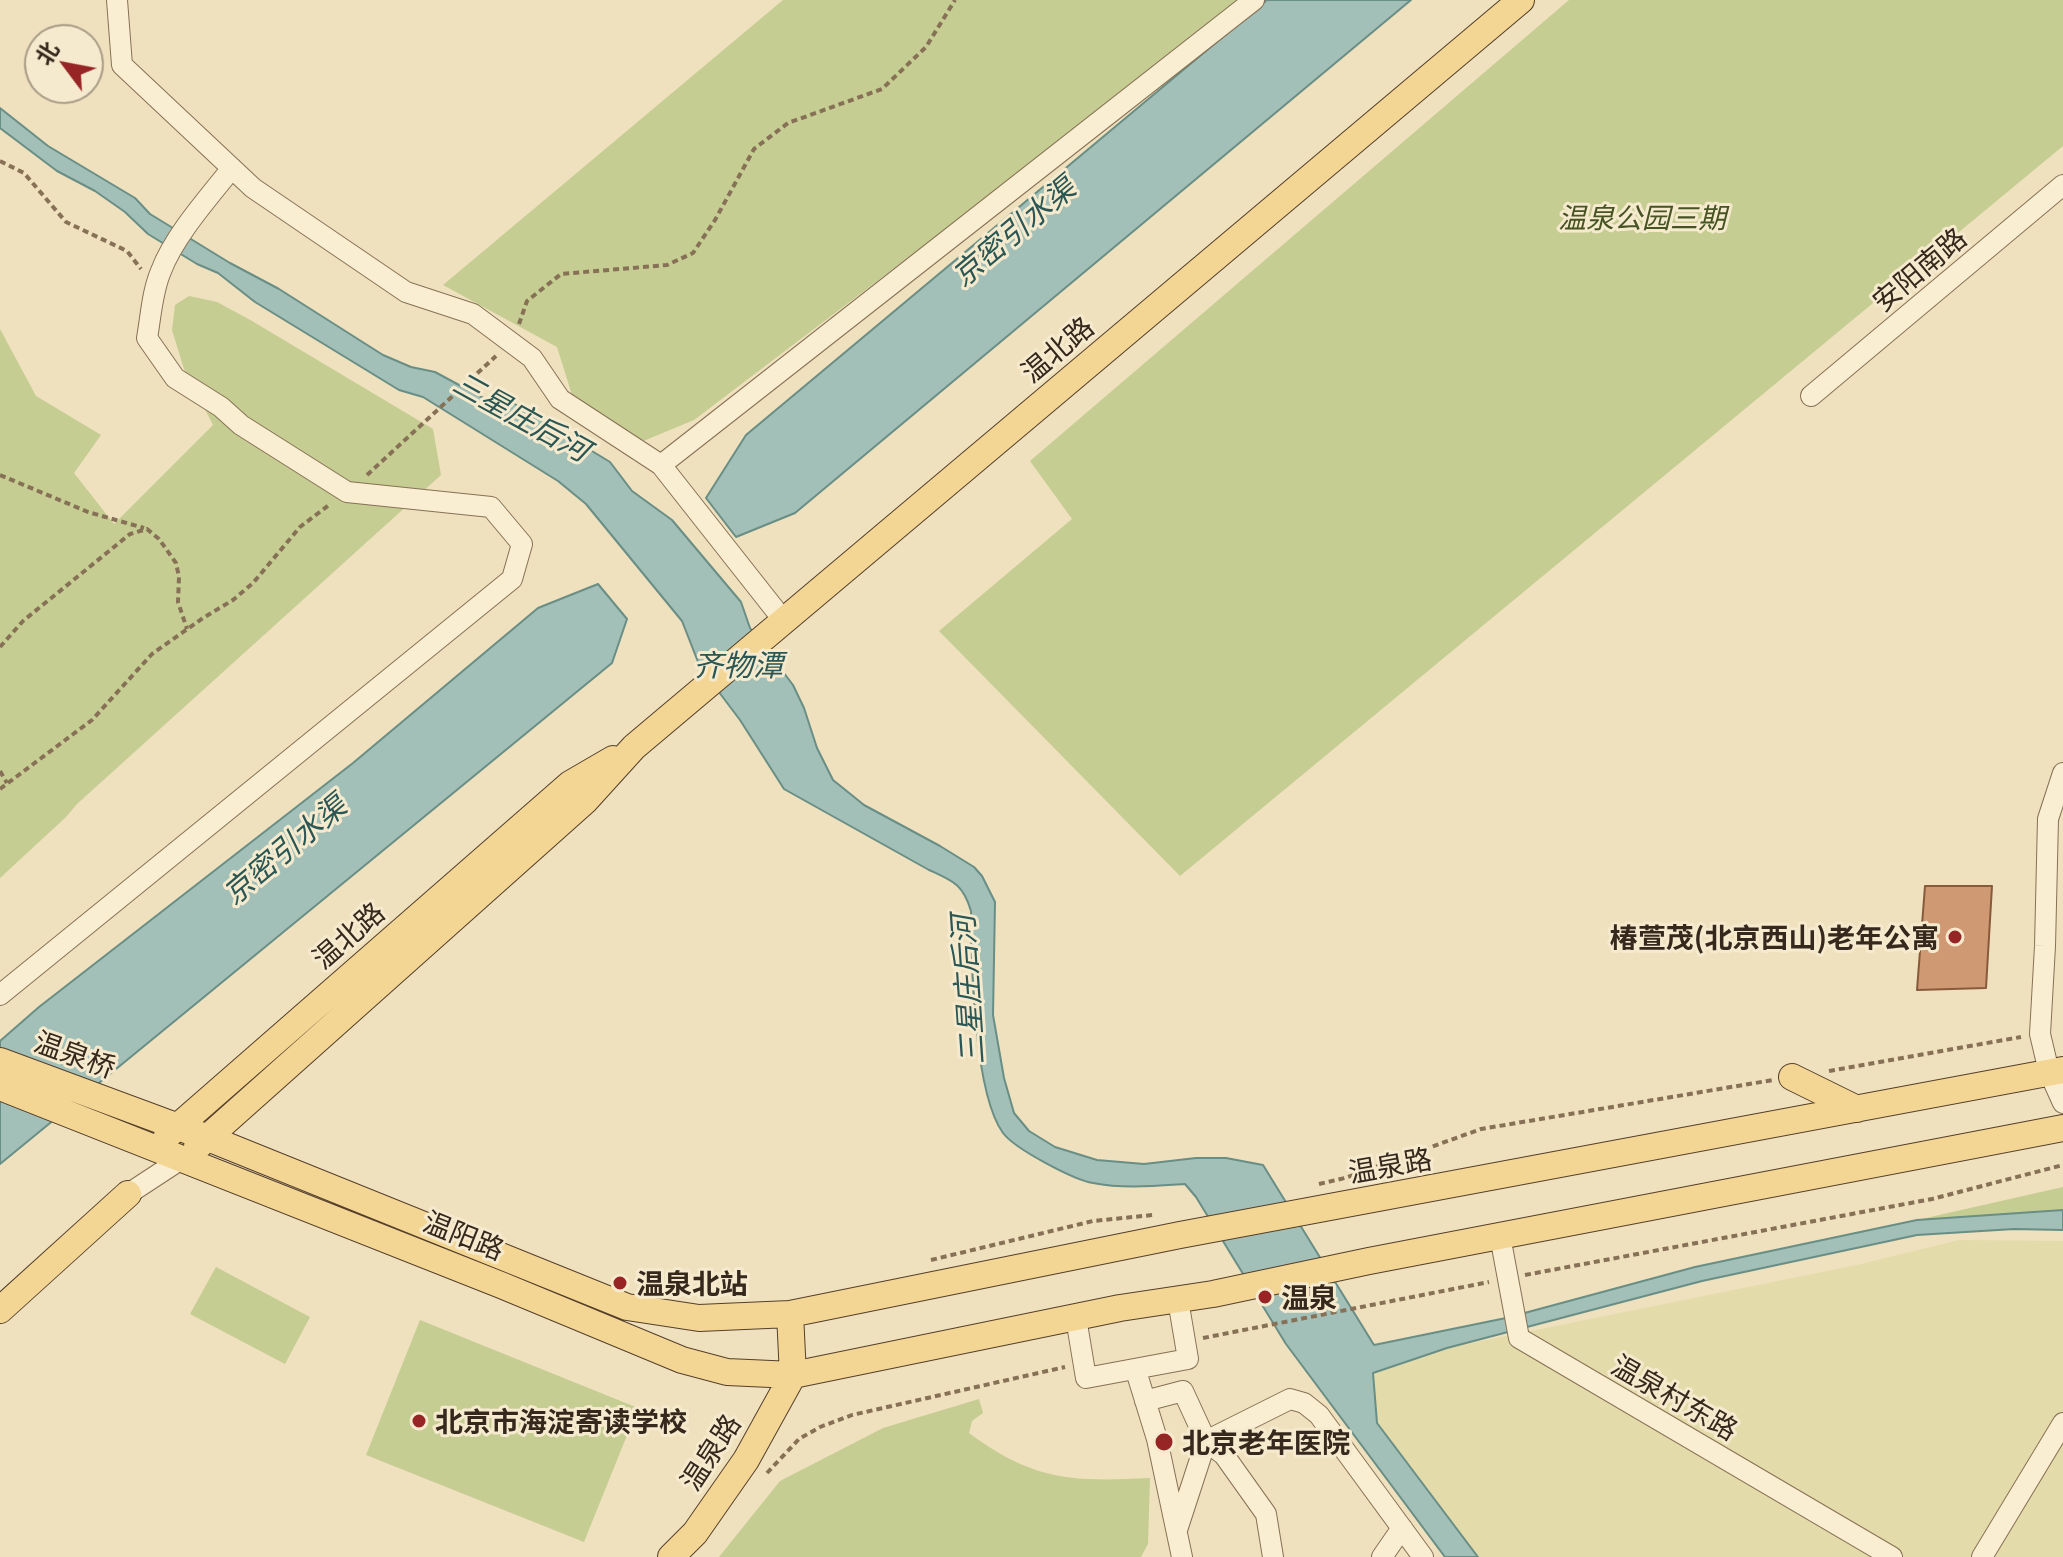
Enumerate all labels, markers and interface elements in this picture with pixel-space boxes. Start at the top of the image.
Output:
north arrow [24,24,104,104]
text: 北 [26,35,65,70]
water label: 京密引水渠 [944,169,1082,293]
park label: 温泉公园三期 [1558,200,1726,234]
street label: 安阳南路 [1865,220,1973,318]
street label: 温北路 [1014,309,1100,389]
water label: 三星庄后河 [448,364,596,468]
water label: 齐物潭 [693,647,783,683]
water label: 京密引水渠 [215,787,353,911]
street label: 温北路 [305,895,391,975]
water label: 三星庄后河 [944,914,990,1066]
place label: 椿萱茂(北京西山)老年公寓 [1610,920,1939,954]
marker: 椿萱茂(北京西山)老年公寓 [1946,928,1964,946]
street label: 温泉桥 [30,1024,120,1084]
street label: 温泉路 [1346,1141,1434,1189]
street label: 温阳路 [419,1204,509,1266]
place label: 温泉北站 [636,1266,748,1300]
marker: 温泉北站 [611,1274,629,1292]
place label: 温泉 [1281,1280,1337,1314]
marker: 温泉 [1256,1288,1274,1306]
street label: 温泉村东路 [1606,1347,1744,1447]
place label: 北京市海淀寄读学校 [435,1404,687,1438]
street label: 温泉路 [673,1408,747,1496]
marker: 北京市海淀寄读学校 [410,1412,428,1430]
place label: 北京老年医院 [1182,1425,1350,1459]
marker: 北京老年医院 [1153,1431,1175,1453]

